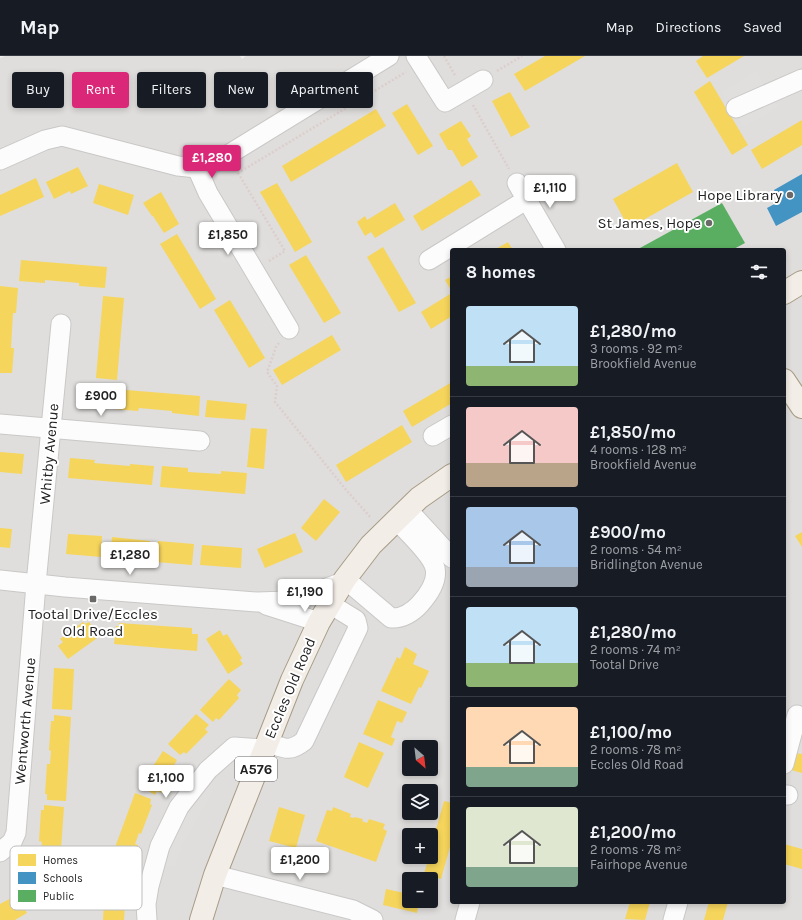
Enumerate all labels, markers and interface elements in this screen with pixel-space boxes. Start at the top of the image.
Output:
text: Map [20,17,59,39]
text: Map [606,19,634,36]
text: Directions [656,19,721,36]
text: Saved [743,19,782,36]
chip: Buy [12,72,64,108]
chip: Rent [72,72,129,108]
chip: Filters [137,72,206,108]
chip: New [214,72,268,108]
chip: Apartment [276,72,373,108]
pin: £1,280 [179,145,245,179]
text: £1,280 [192,150,232,165]
pin: £1,110 [517,175,583,209]
text: £1,110 [533,180,567,195]
place label: Hope Library [697,186,782,204]
marker: Hope Library [785,190,795,200]
place label: St James, Hope [597,214,701,232]
marker: St James, Hope [704,218,714,228]
pin: £1,850 [195,222,261,256]
text: £1,850 [208,227,248,242]
icon: filters [748,261,770,283]
text: 8 homes [466,262,536,282]
text: £1,280/mo [590,321,676,341]
icon: home [498,322,546,370]
text: 3 rooms · 92 m² [590,341,683,356]
text: Brookfield Avenue [590,356,697,371]
pin: £900 [77,383,125,417]
text: £900 [85,388,117,403]
street label: Whitby Avenue [36,403,62,505]
text: £1,850/mo [590,422,676,442]
icon: home [498,423,546,471]
text: 4 rooms · 128 m² [590,442,687,457]
text: Brookfield Avenue [590,457,697,472]
text: £900/mo [590,522,666,542]
icon: home [498,523,546,571]
pin: £1,280 [97,542,163,576]
text: 2 rooms · 54 m² [590,542,682,557]
text: £1,280 [110,547,150,562]
text: Bridlington Avenue [590,557,703,572]
pin: £1,190 [272,579,338,613]
text: £1,190 [287,584,323,599]
marker: Tootal Drive/Eccles Old Road [88,594,98,604]
place label: Tootal Drive/Eccles Old Road [28,605,158,640]
text: £1,280/mo [590,622,676,642]
icon: home [498,623,546,671]
street label: Eccles Old Road [261,635,319,741]
text: 2 rooms · 74 m² [590,642,681,657]
street label: Wentworth Avenue [10,657,40,785]
text: Tootal Drive [590,657,659,672]
text: £1,100/mo [590,722,672,742]
icon: home [498,723,546,771]
north arrow [402,740,438,776]
map controls [402,740,438,908]
text: 2 rooms · 78 m² [590,742,682,757]
road number: A576 [235,757,277,781]
text: Eccles Old Road [590,757,684,772]
pin: £1,100 [133,765,199,799]
text: £1,100 [148,770,184,785]
button: layers [402,784,438,820]
text: £1,200/mo [590,822,676,842]
icon: home [498,823,546,871]
button: + [402,828,438,864]
text: 2 rooms · 78 m² [590,842,682,857]
legend [10,846,142,910]
pin: £1,200 [267,847,333,881]
text: £1,200 [280,852,320,867]
text: Homes [43,854,78,867]
text: Fairhope Avenue [590,857,687,872]
text: Schools [43,872,83,885]
button: − [402,872,438,908]
text: Public [43,890,75,903]

